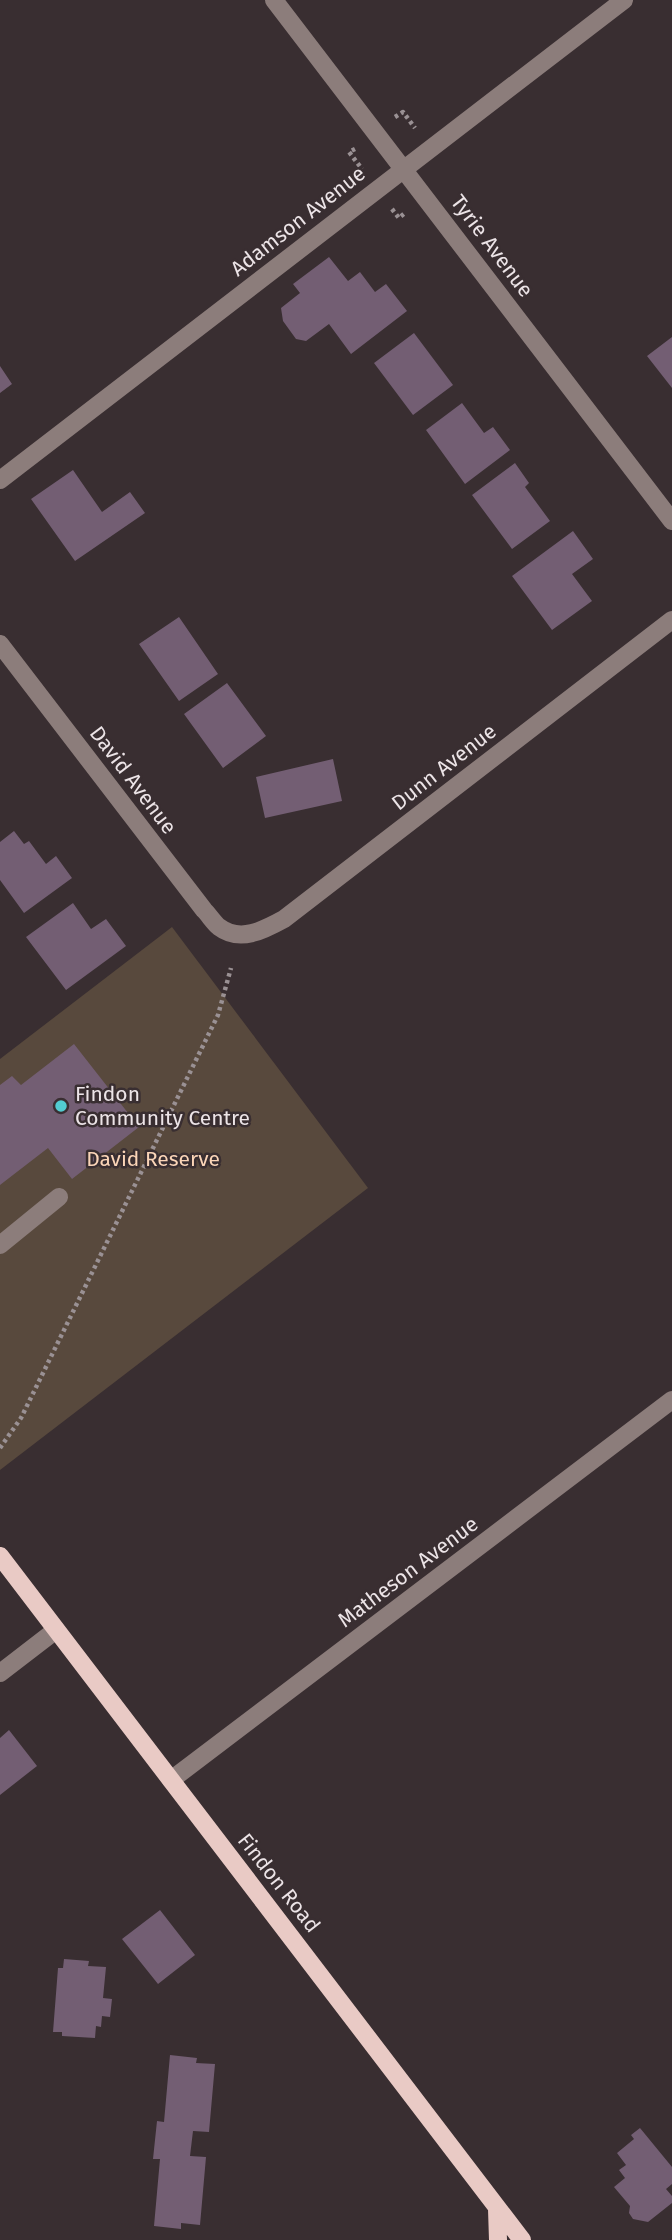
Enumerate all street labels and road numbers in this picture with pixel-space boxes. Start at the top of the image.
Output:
street label: Adamson Avenue [226,160,370,282]
street label: Tyrie Avenue [445,190,539,302]
street label: Dunn Avenue [386,718,502,816]
street label: David Avenue [84,721,182,839]
street label: Matheson Avenue [333,1511,483,1633]
street label: Findon Road [232,1828,326,1938]

